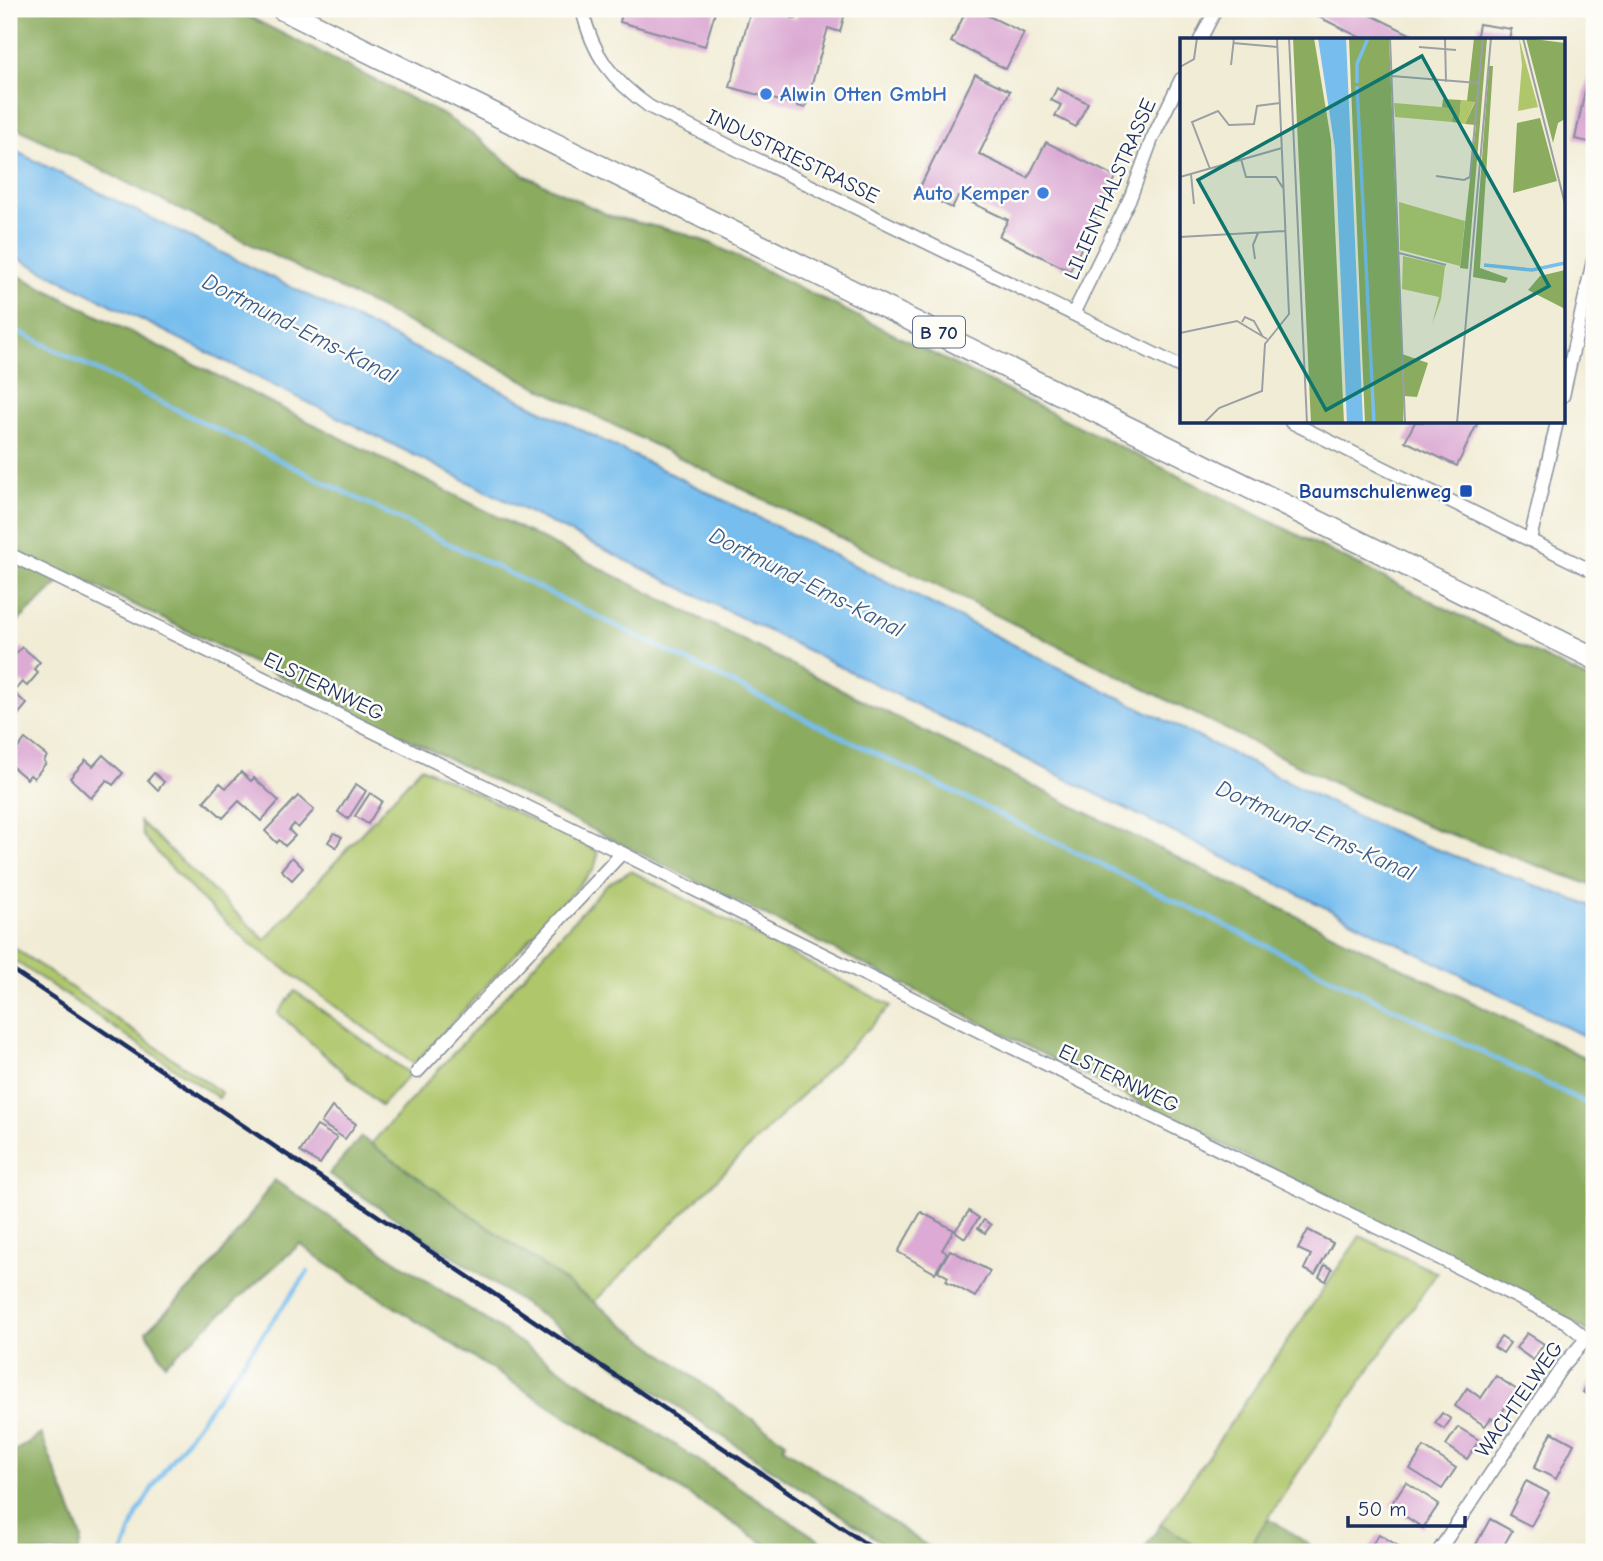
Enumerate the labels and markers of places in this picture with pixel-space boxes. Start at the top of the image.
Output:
place label: Alwin Otten GmbH [780,82,947,106]
marker: Alwin Otten GmbH [758,86,774,102]
place label: Auto Kemper [913,181,1030,205]
marker: Auto Kemper [1035,185,1051,201]
place label: Baumschulenweg [1299,479,1452,503]
marker: Baumschulenweg [1458,483,1474,499]

